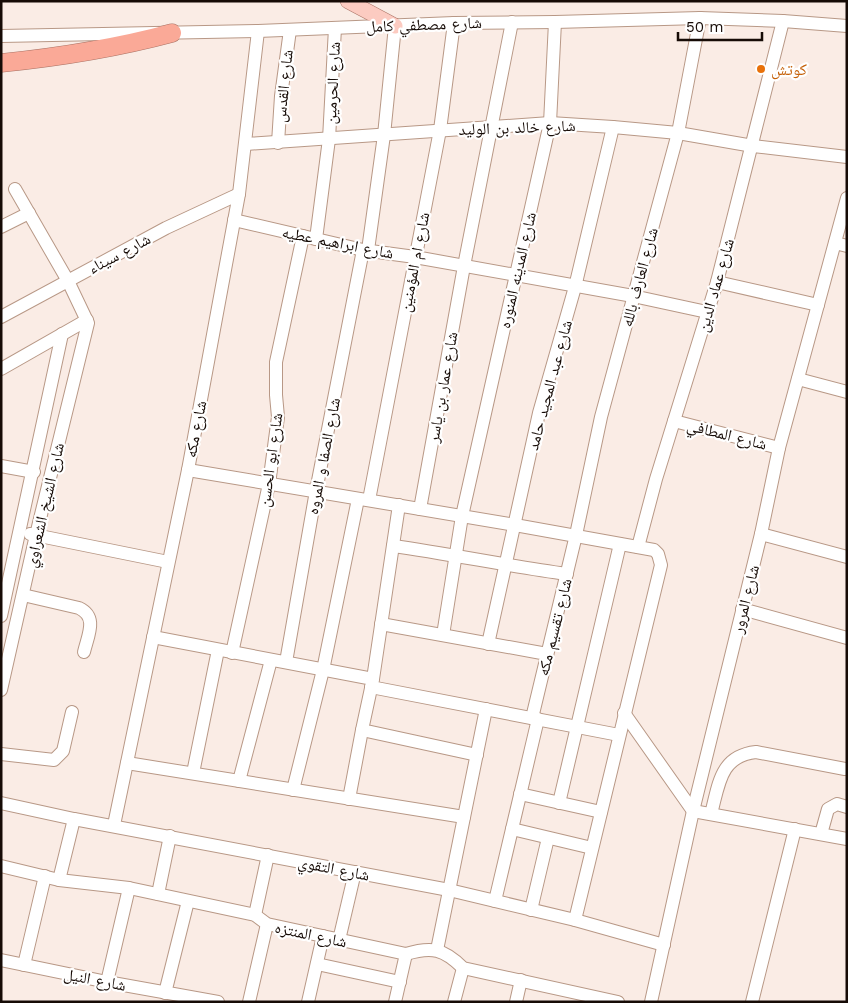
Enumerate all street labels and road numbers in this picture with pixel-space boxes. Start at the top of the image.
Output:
street label: شارع مصطفي كامل [366,13,482,39]
street label: شارع الحرمين [321,41,345,125]
street label: شارع القدس [270,49,298,123]
street label: شارع خالد بن الوليد [458,116,576,140]
street label: شارع المدينه المنوره [495,210,541,330]
street label: شارع ام المؤمنين [395,211,434,314]
street label: شارع ابراهيم عطيه [280,222,395,264]
street label: شارع العارف بالله [617,225,663,329]
street label: شارع سيناء [85,229,154,279]
street label: شارع عماد الدين [693,236,739,334]
street label: شارع عبد المجيد حامد [523,318,577,453]
street label: شارع عمار بن ياسر [423,330,463,445]
street label: شارع الصفا و المروه [303,396,345,516]
street label: شارع مكه [181,399,211,459]
street label: شارع ابو الحسن [254,412,287,508]
street label: شارع المطافي [684,415,769,457]
street label: شارع الشيخ الشعراوي [21,441,71,570]
street label: شارع المرور [728,563,764,637]
street label: شارع تقسيم مكه [533,576,577,678]
street label: شارع التقوي [296,852,371,888]
street label: شارع المنتزه [273,918,349,952]
street label: شارع النيل [62,964,128,996]

